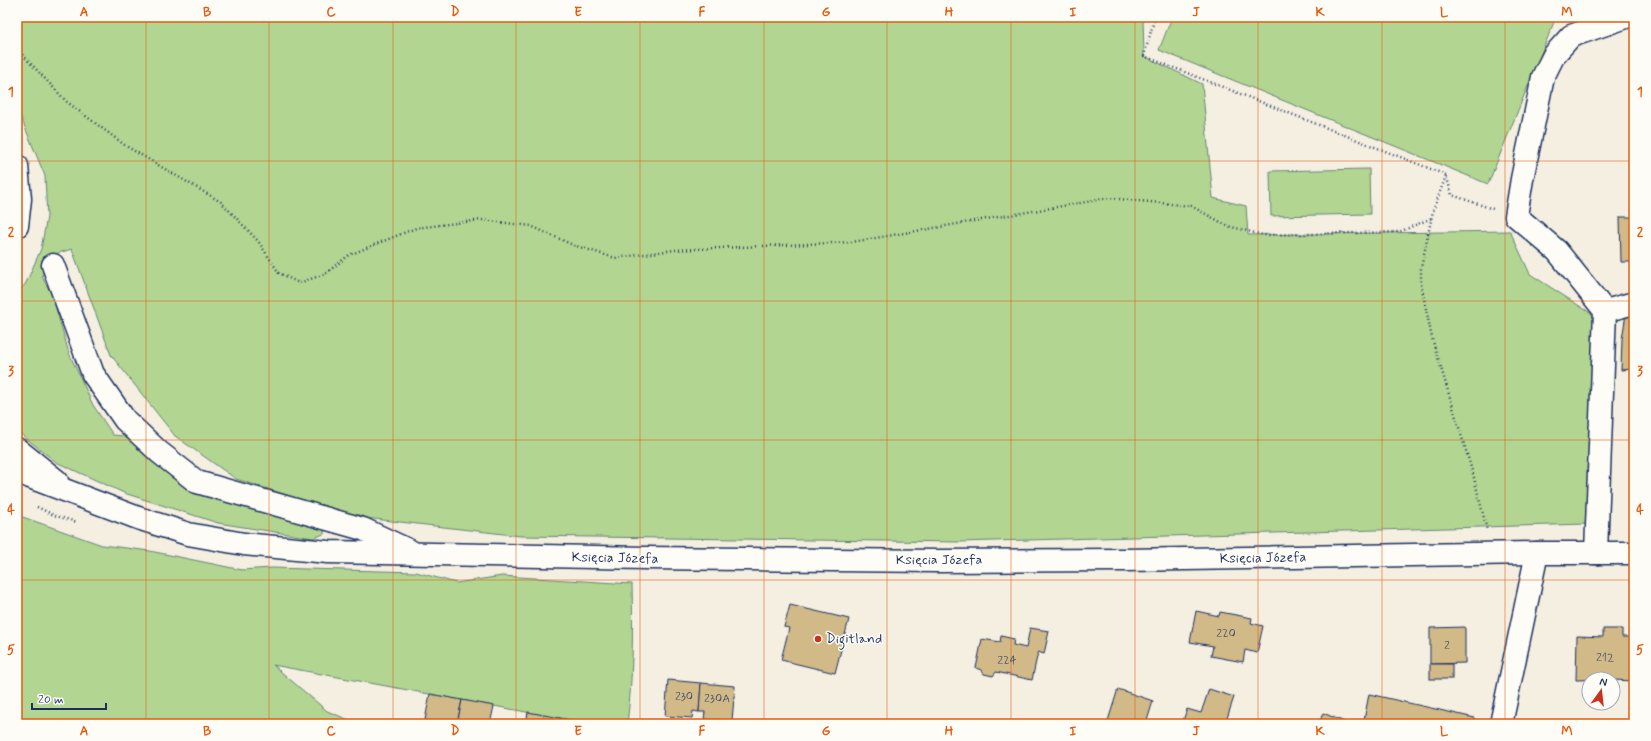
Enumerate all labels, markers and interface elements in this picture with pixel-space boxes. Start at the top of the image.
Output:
text: A [80,4,88,21]
text: B [203,4,212,21]
text: C [326,4,336,21]
text: D [451,4,460,21]
text: E [574,4,582,21]
text: F [699,4,706,21]
text: G [822,4,831,21]
text: H [945,4,954,21]
text: I [1070,4,1077,21]
text: J [1192,4,1200,21]
text: K [1315,4,1325,21]
text: L [1440,4,1449,21]
text: M [1561,4,1573,21]
text: 1 [8,84,14,101]
text: 1 [1637,84,1643,101]
text: 2 [8,224,15,241]
text: 2 [1637,224,1644,241]
text: 3 [8,363,14,380]
text: 3 [1637,363,1643,380]
text: 4 [7,502,15,519]
text: 4 [1636,502,1644,519]
street label: Księcia Józefa [571,548,659,568]
street label: Księcia Józefa [1219,548,1307,568]
street label: Księcia Józefa [896,551,983,569]
house number: 220 [1216,626,1236,642]
place label: Digitland [826,630,882,650]
marker: Digitland [813,634,823,644]
house number: 2 [1444,638,1450,654]
text: 5 [7,642,15,659]
text: 5 [1636,642,1644,659]
house number: 212 [1596,650,1614,666]
house number: 224 [997,653,1017,669]
north arrow [1581,671,1621,711]
text: N [1598,675,1609,690]
scale bar [32,685,106,711]
house number: 230 [675,689,693,705]
house number: 230A [704,691,730,707]
text: 20 m [38,692,64,708]
text: A [80,723,88,740]
text: B [203,723,212,740]
text: C [326,723,336,740]
text: D [451,723,460,740]
text: E [574,723,582,740]
text: F [699,723,706,740]
text: G [822,723,831,740]
text: H [945,723,954,740]
text: I [1070,723,1077,740]
text: J [1192,723,1200,740]
text: K [1315,723,1325,740]
text: L [1440,723,1449,740]
text: M [1561,723,1573,740]

